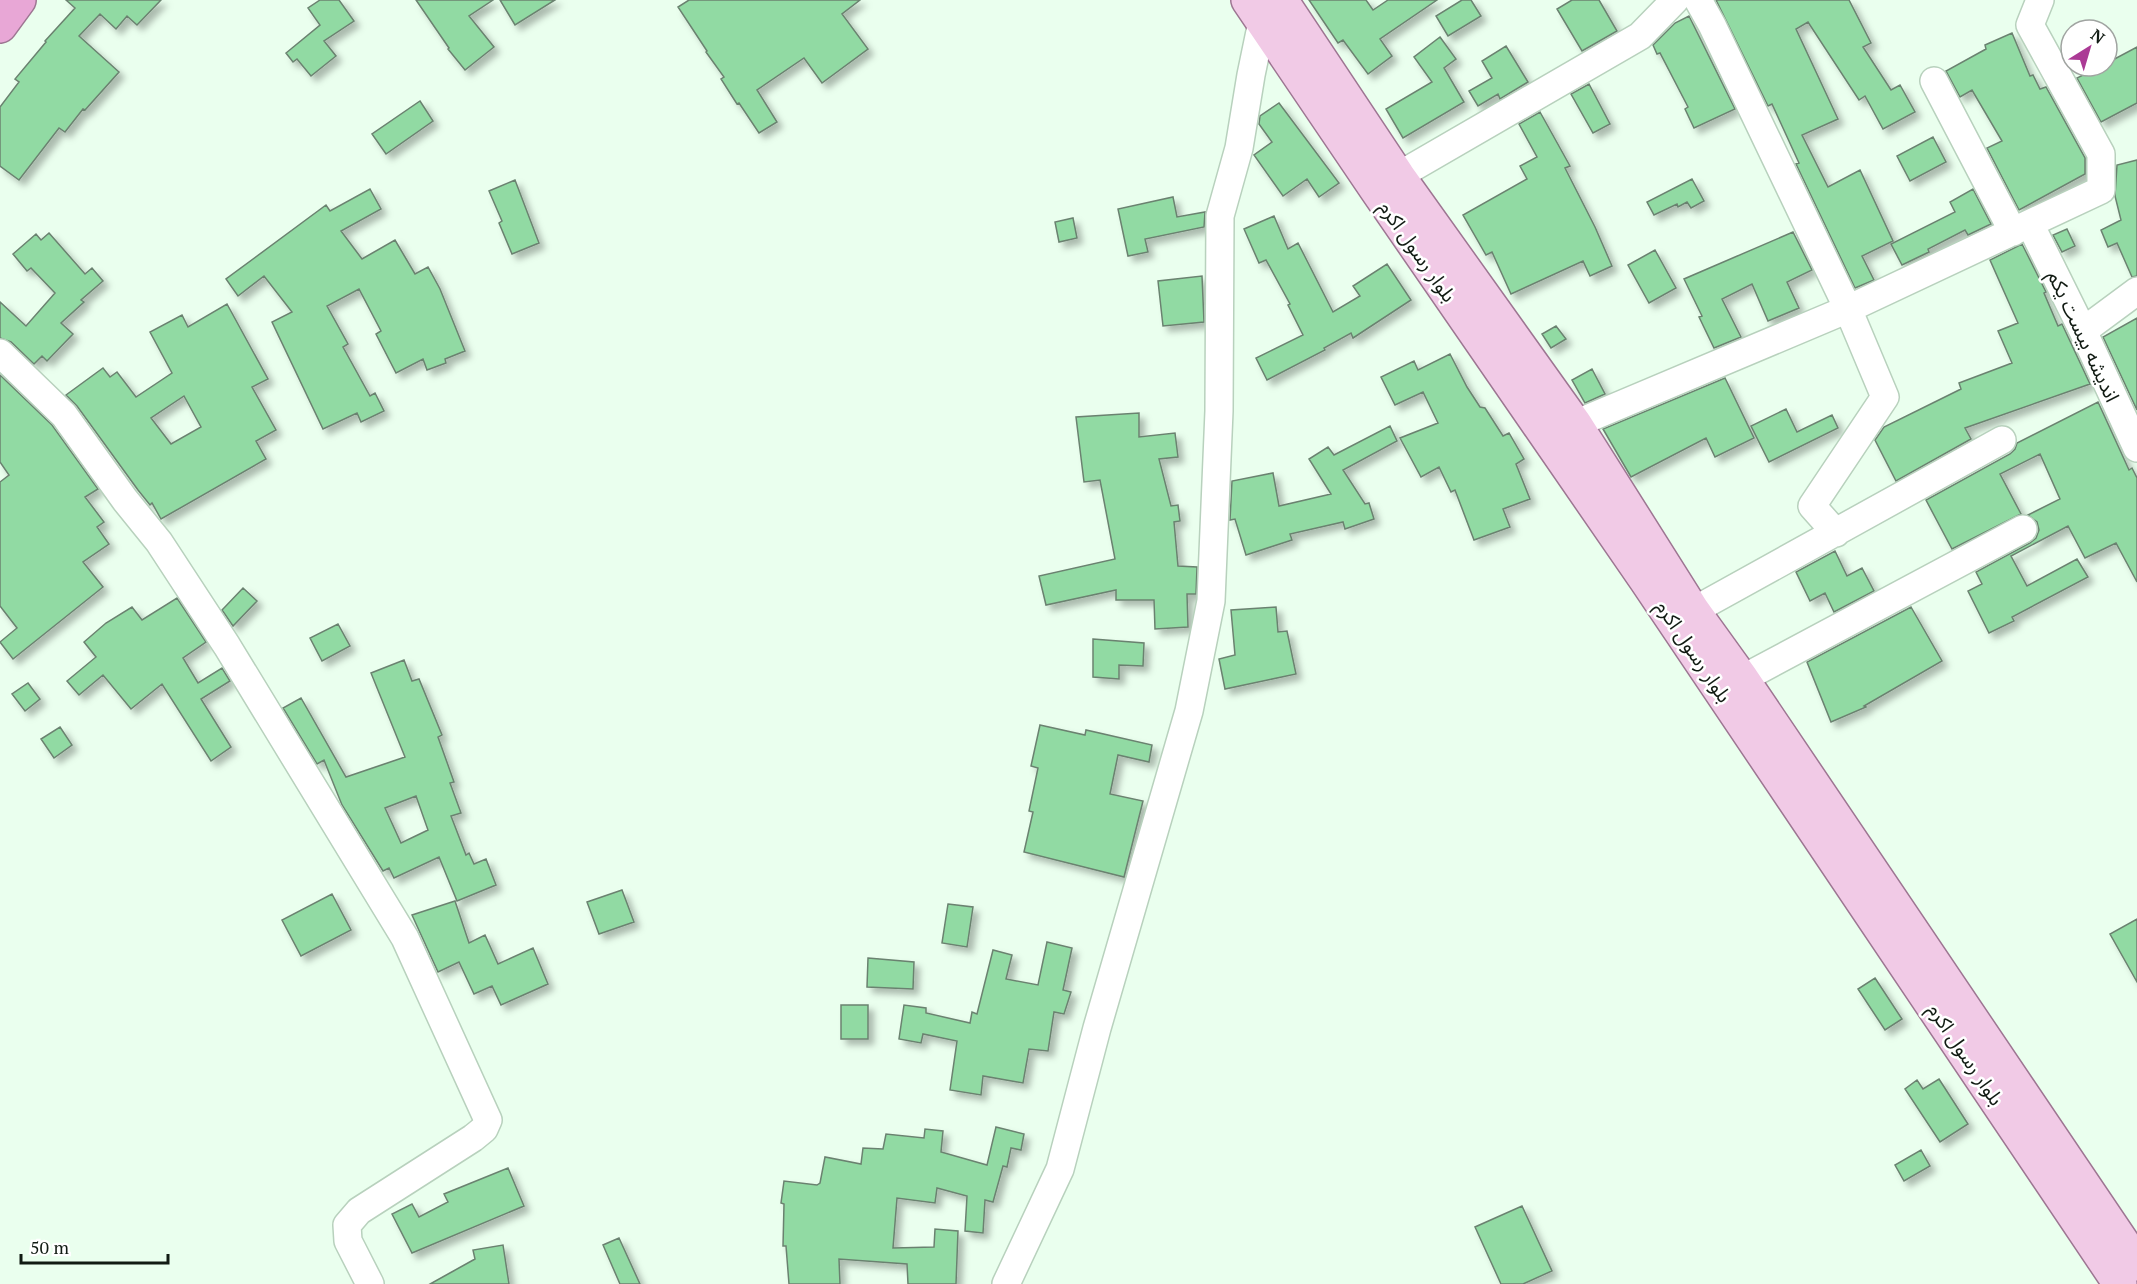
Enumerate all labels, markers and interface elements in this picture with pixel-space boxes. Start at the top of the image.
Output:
north arrow [2059,18,2119,78]
text: N [2087,24,2109,48]
street label: بلوار رسول اکرم [1371,195,1463,308]
street label: اندیشه بیست یکم [2040,266,2126,407]
street label: بلوار رسول اکرم [1648,594,1738,709]
street label: بلوار رسول اکرم [1920,997,2010,1112]
scale bar [21,1227,168,1265]
text: 50 m [30,1235,70,1259]

